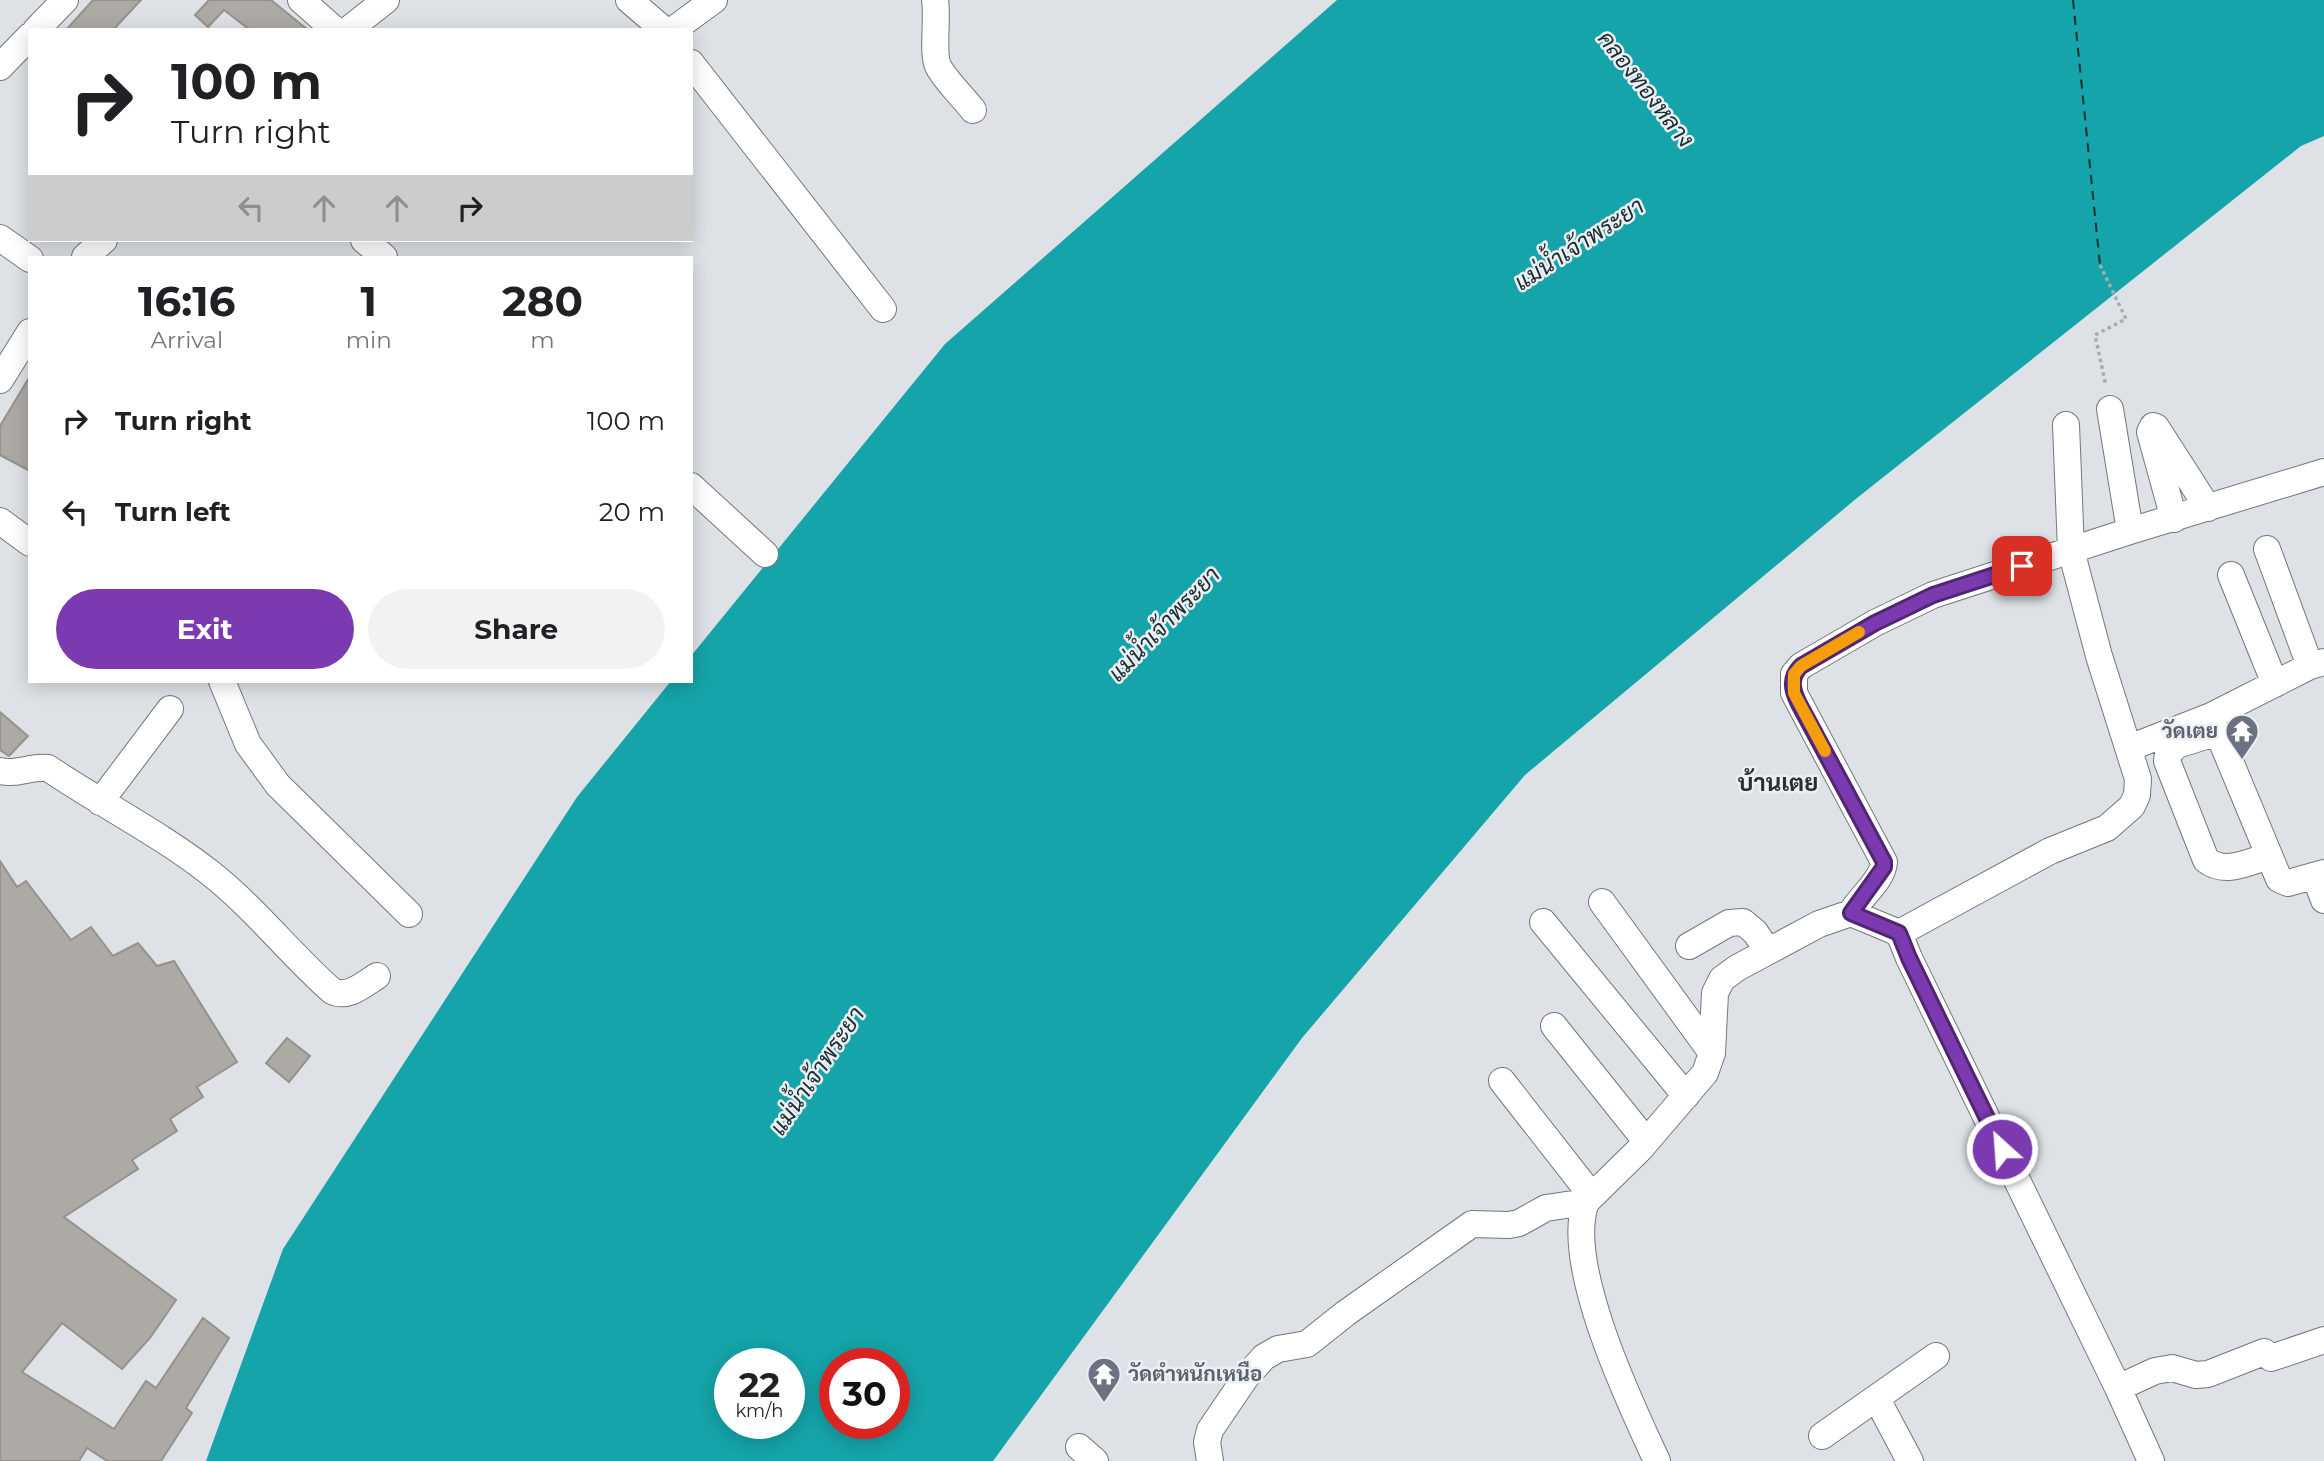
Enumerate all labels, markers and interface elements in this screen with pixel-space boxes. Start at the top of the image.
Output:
water label: คลองทองหลาง [1592,25,1700,153]
text: 100 m [171,52,322,111]
icon: right [56,56,147,147]
text: Turn right [171,112,331,151]
water label: แม่น้ำเจ้าพระยา [1506,187,1649,296]
icon: left [232,189,270,227]
icon: ahead [305,189,343,227]
icon: ahead [378,189,416,227]
icon: right [451,189,489,227]
text: 16:16 [138,275,236,327]
text: 1 [360,275,377,327]
text: 280 [502,275,583,327]
text: Arrival [151,326,223,354]
text: min [346,326,392,354]
text: m [530,326,555,354]
icon: right [56,402,94,440]
text: Turn right [115,405,251,437]
text: 100 m [587,405,665,437]
icon: left [56,493,94,531]
text: Turn left [115,496,231,528]
text: 20 m [599,496,665,528]
pin [1992,536,2052,596]
icon: arrive [2003,547,2041,585]
water label: แม่น้ำเจ้าพระยา [1098,557,1226,687]
button: Exit [56,589,354,669]
button: Share [368,589,665,669]
temple icon: วัดเตย [2223,712,2261,761]
place label: วัดเตย [2162,718,2218,743]
district label: บ้านเตย [1738,767,1818,797]
water label: แม่น้ำเจ้าพระยา [759,998,870,1140]
position arrow [1965,1112,2039,1186]
speed limit sign: 30 [819,1348,910,1439]
temple icon: วัดตำหนักเหนือ [1085,1355,1123,1404]
place label: วัดตำหนักเหนือ [1128,1361,1262,1386]
text: 22 [739,1363,780,1406]
text: km/h [735,1400,784,1422]

